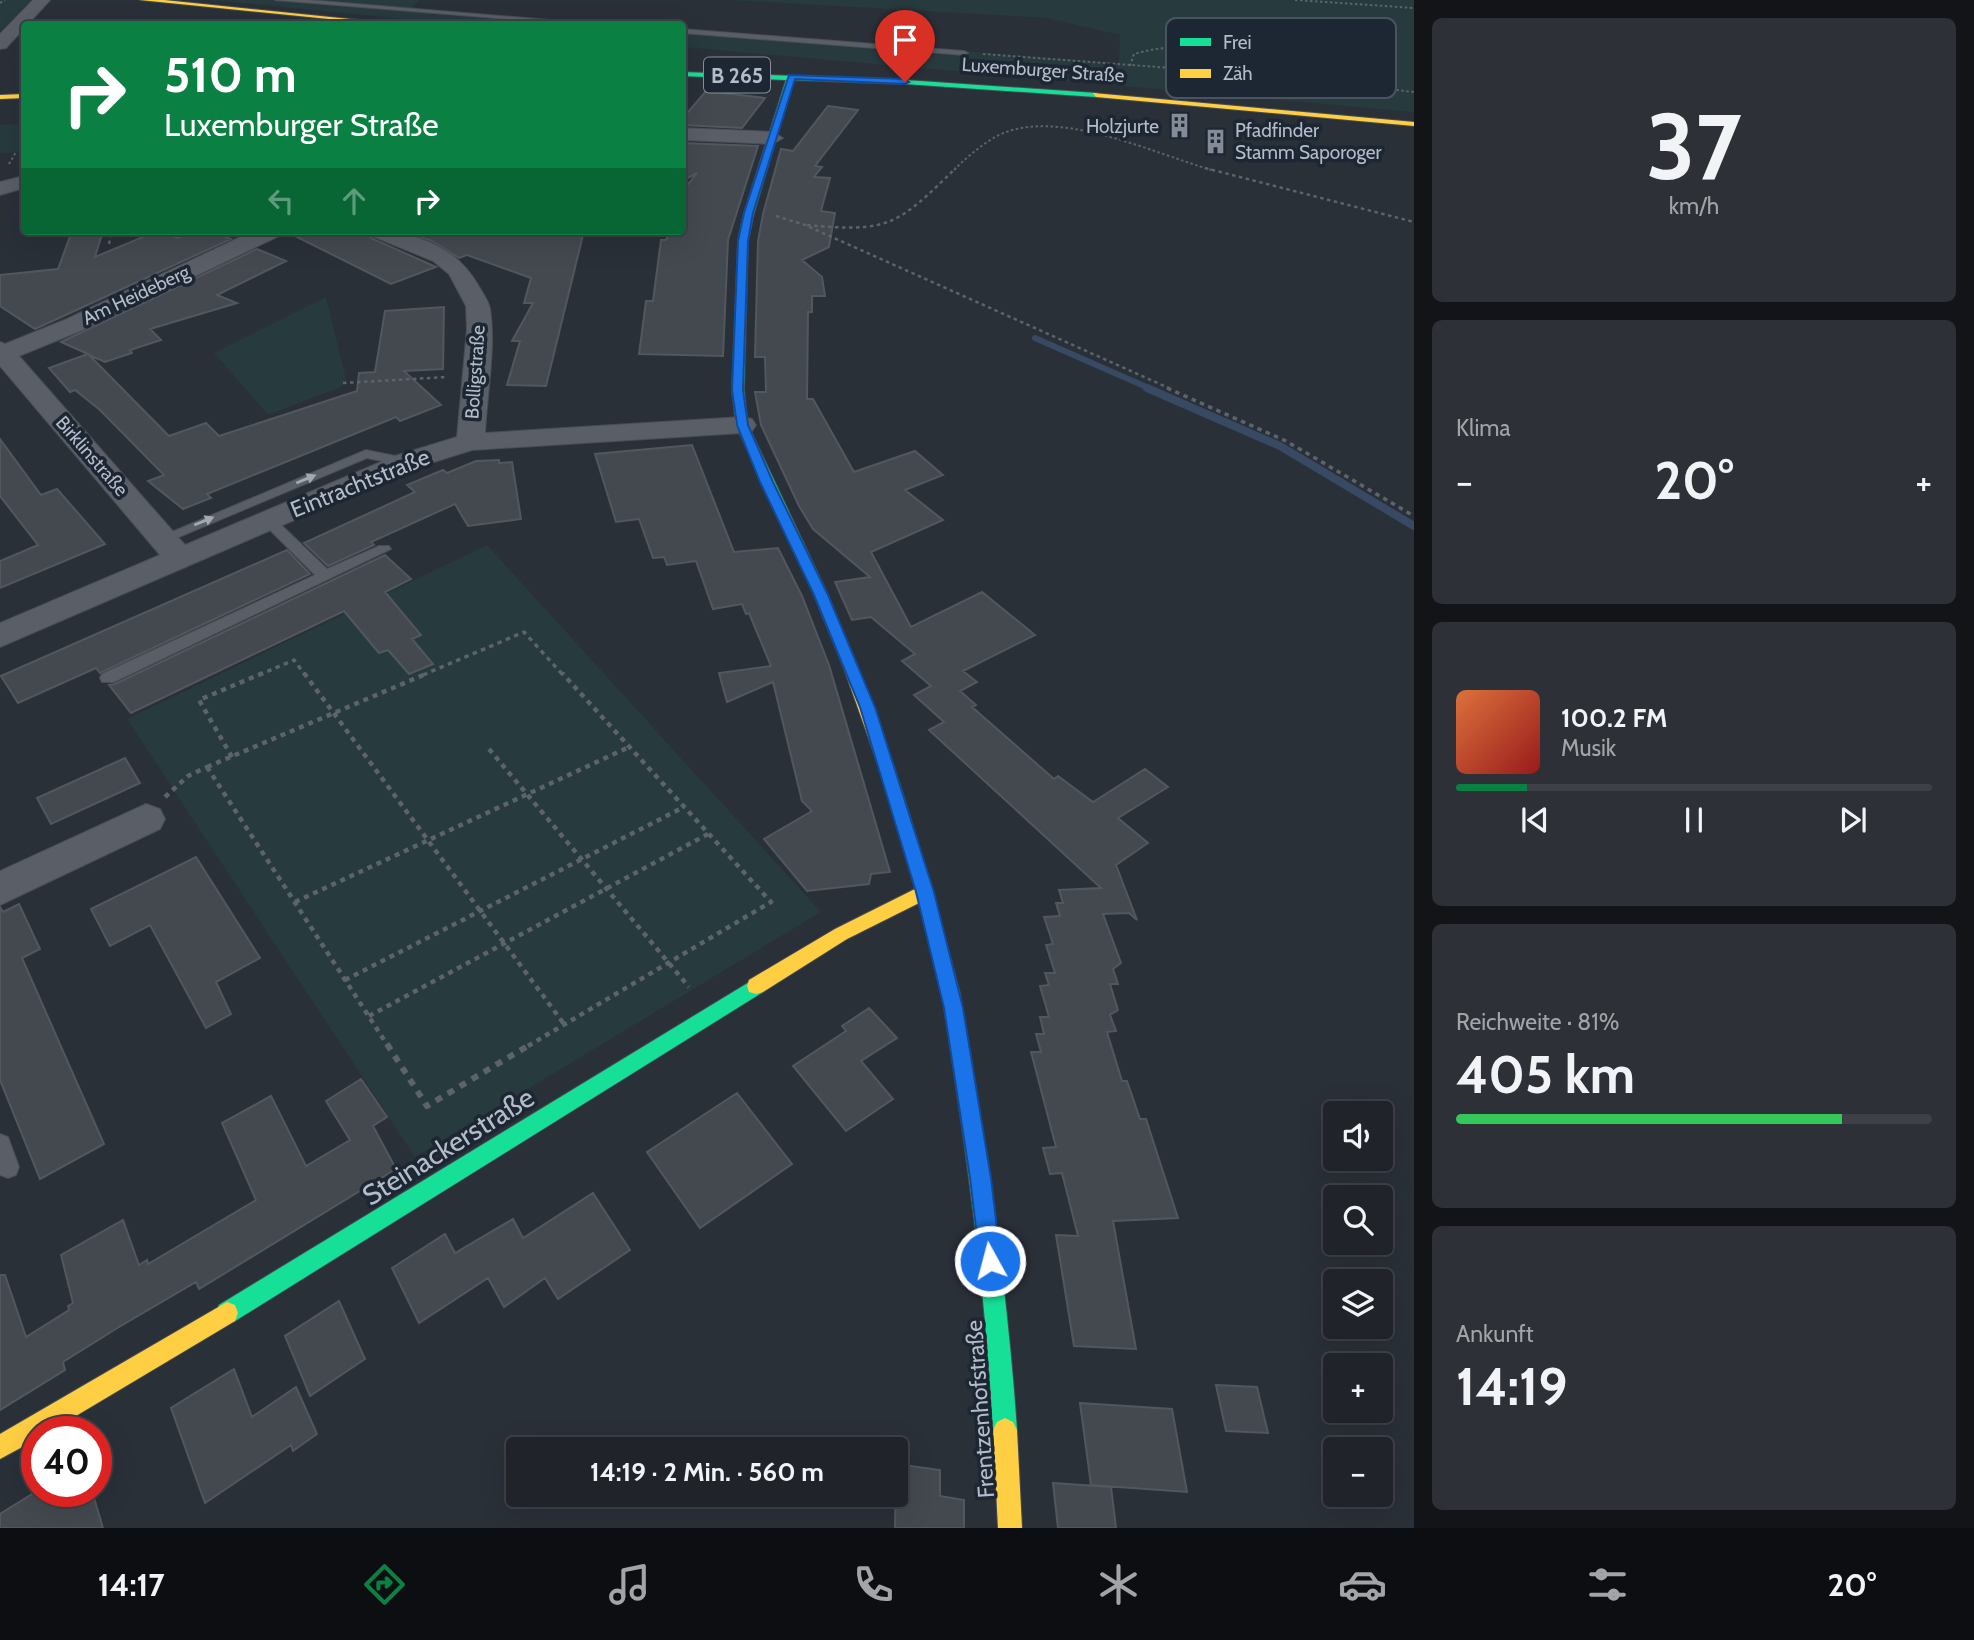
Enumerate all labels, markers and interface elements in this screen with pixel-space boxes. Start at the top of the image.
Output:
pin [875,10,935,82]
legend [1166,18,1396,98]
icon: arrive [886,21,924,59]
text: Frei [1223,31,1252,54]
text: 510 m [164,45,297,104]
icon: right [49,49,140,140]
street label: Luxemburger Straße [961,53,1125,87]
road number: B 265 [704,57,770,92]
text: Zäh [1223,62,1253,85]
text: 37 [1646,91,1742,202]
text: Luxemburger Straße [164,105,439,144]
building icon: Holzjurte [1165,112,1193,140]
place label: Holzjurte [1086,115,1159,138]
place label: Pfadfinder Stamm Saporoger [1235,119,1382,164]
building icon: Pfadfinder Stamm Saporoger [1201,127,1229,155]
icon: left [262,182,300,220]
icon: ahead [335,182,373,220]
icon: right [408,182,446,220]
text: km/h [1669,192,1719,220]
street label: Am Heideberg [79,260,194,330]
street label: Bolligstraße [460,324,490,420]
street label: Birklinstraße [51,411,133,501]
text: Klima [1456,414,1511,442]
street label: Eintrachtstraße [286,442,434,524]
text: 20° [1654,449,1734,512]
text: − [1456,458,1473,505]
text: + [1915,458,1932,505]
one-way arrow [295,474,316,485]
one-way arrow [193,516,214,527]
text: 100.2 FM [1561,702,1667,734]
text: Musik [1561,734,1616,762]
icon: previous [1516,801,1554,839]
icon: pause [1675,801,1713,839]
icon: next [1834,801,1872,839]
text: Reichweite · 81% [1456,1008,1619,1036]
text: 405 km [1456,1043,1635,1106]
street label: Steinackerstraße [356,1080,540,1212]
map controls [1323,1101,1393,1507]
button: sound [1323,1101,1393,1171]
button: search [1323,1185,1393,1255]
position arrow [953,1224,1027,1298]
button: layers [1323,1269,1393,1339]
street label: Frentzenhofstraße [960,1319,1000,1499]
text: Ankunft [1456,1320,1534,1348]
button: + [1323,1353,1393,1423]
text: 14:19 [1456,1355,1567,1418]
speed limit sign: 40 [21,1416,112,1507]
button: − [1323,1437,1393,1507]
text: 14:19 · 2 Min. · 560 m [590,1456,824,1488]
icon: directions [360,1560,409,1609]
icon: music [605,1560,654,1609]
icon: phone [849,1560,898,1609]
icon: climate [1094,1560,1143,1609]
icon: car [1338,1560,1387,1609]
icon: filters [1583,1560,1632,1609]
text: 14:17 [98,1565,165,1604]
text: 20° [1827,1565,1876,1604]

